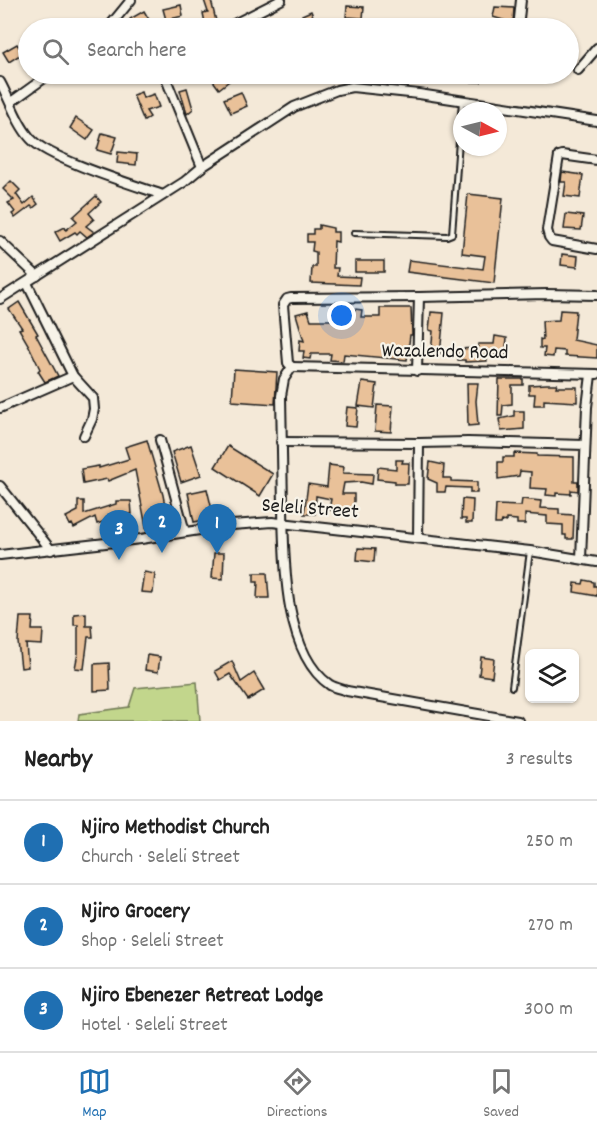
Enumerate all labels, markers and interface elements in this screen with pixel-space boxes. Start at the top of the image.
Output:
search box [18,18,579,84]
icon: search [39,35,72,68]
text: Search here [87,36,186,67]
north arrow [453,102,507,156]
your location [327,301,356,330]
street label: Wazalendo Road [381,337,509,369]
street label: Seleli Street [260,492,360,528]
pin: 2 [142,504,182,553]
pin: 1 [198,504,236,554]
pin: 3 [100,510,138,560]
map controls [525,649,579,703]
button: layers [525,649,579,703]
text: Nearby [24,742,92,779]
text: 3 results [506,746,573,774]
text: Njiro Methodist Church [81,813,269,844]
text: 1 [41,828,46,856]
text: 250 m [526,828,573,856]
text: Church · Seleli Street [81,844,240,872]
text: Njiro Grocery [81,897,189,928]
text: 2 [39,912,48,940]
text: 270 m [527,912,573,940]
text: Shop · Seleli Street [81,928,224,956]
text: Njiro Ebenezer Retreat Lodge [81,981,323,1012]
text: 3 [39,996,48,1024]
text: 300 m [524,996,573,1024]
text: Hotel · Seleli Street [81,1012,228,1040]
tab: Map [78,1065,111,1124]
tab: Directions [267,1065,327,1124]
tab: Saved [483,1065,519,1124]

